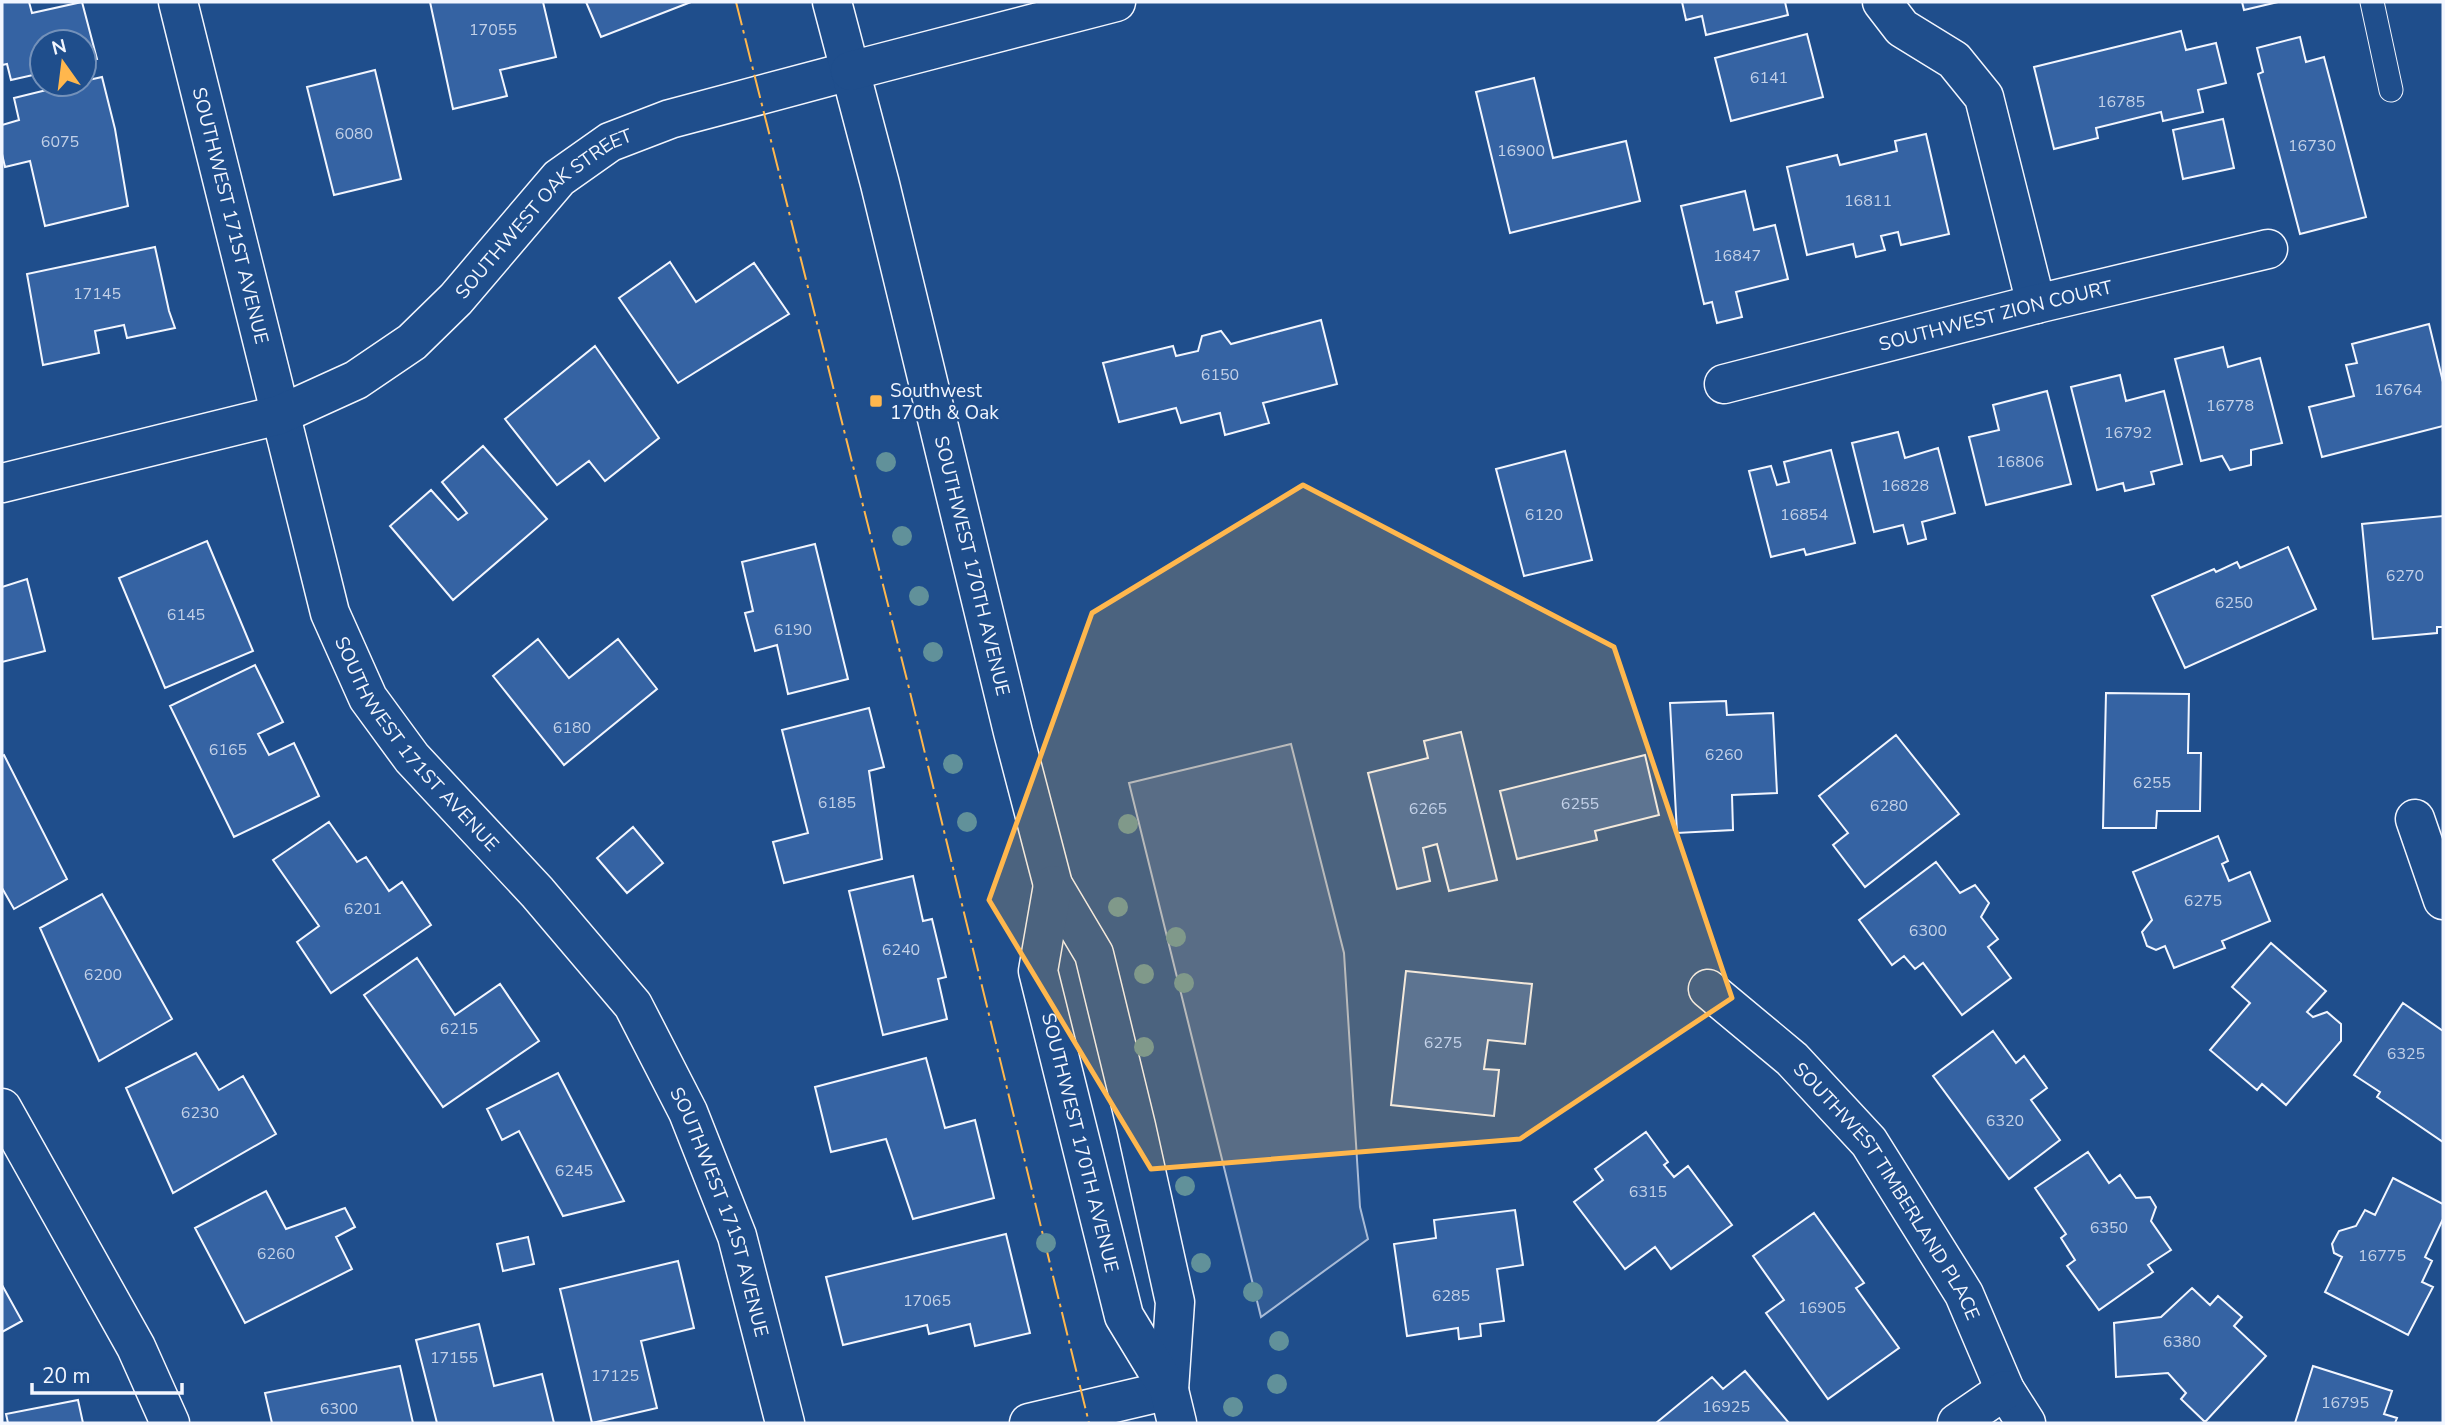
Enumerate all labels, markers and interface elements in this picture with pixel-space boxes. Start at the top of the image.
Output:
house number: 17055 [469,19,517,41]
north arrow [28,28,98,98]
text: N [49,33,69,62]
house number: 6141 [1750,67,1788,89]
street label: SOUTHWEST 171ST AVENUE [186,85,275,347]
house number: 16785 [2097,91,2145,113]
house number: 6080 [335,123,373,145]
street label: SOUTHWEST OAK STREET [450,123,636,305]
house number: 6075 [41,131,79,153]
house number: 16730 [2288,135,2336,157]
house number: 16900 [1497,140,1545,162]
house number: 16811 [1844,190,1892,212]
house number: 16847 [1713,245,1761,267]
street label: SOUTHWEST ZION COURT [1876,274,2115,358]
house number: 17145 [73,283,121,305]
house number: 6150 [1201,364,1239,386]
place label: Southwest 170th & Oak [890,378,999,426]
house number: 16764 [2374,379,2422,401]
marker: Southwest 170th & Oak [868,393,884,409]
house number: 16778 [2206,395,2254,417]
house number: 16792 [2104,422,2152,444]
street label: SOUTHWEST 170TH AVENUE [928,433,1016,699]
house number: 16806 [1996,451,2044,473]
house number: 16828 [1881,475,1929,497]
house number: 6120 [1525,504,1563,526]
house number: 16854 [1780,504,1828,526]
house number: 6270 [2386,565,2424,587]
house number: 6250 [2215,592,2253,614]
house number: 6145 [167,604,205,626]
house number: 6190 [774,619,812,641]
street label: SOUTHWEST 171ST AVENUE [328,632,504,857]
house number: 6180 [553,717,591,739]
house number: 6165 [209,739,247,761]
house number: 6260 [1705,744,1743,766]
house number: 6255 [2133,772,2171,794]
house number: 6185 [818,792,856,814]
house number: 6255 [1561,793,1599,815]
house number: 6280 [1870,795,1908,817]
house number: 6265 [1409,798,1447,820]
house number: 6275 [2184,890,2222,912]
house number: 6201 [344,898,382,920]
house number: 6300 [1909,920,1947,942]
house number: 6240 [882,939,920,961]
house number: 6200 [84,964,122,986]
street label: SOUTHWEST 170TH AVENUE [1035,1010,1125,1275]
house number: 6215 [440,1018,478,1040]
house number: 6275 [1424,1032,1462,1054]
house number: 6325 [2387,1043,2425,1065]
street label: SOUTHWEST TIMBERLAND PLACE [1787,1057,1986,1324]
street label: SOUTHWEST 171ST AVENUE [663,1083,774,1340]
house number: 6230 [181,1102,219,1124]
house number: 6320 [1986,1110,2024,1132]
house number: 6245 [555,1160,593,1182]
house number: 6315 [1629,1181,1667,1203]
house number: 6350 [2090,1217,2128,1239]
house number: 6260 [257,1243,295,1265]
house number: 16775 [2358,1245,2406,1267]
house number: 6285 [1432,1285,1470,1307]
house number: 17065 [903,1290,951,1312]
house number: 16905 [1798,1297,1846,1319]
house number: 6380 [2163,1331,2201,1353]
house number: 17155 [430,1347,478,1369]
scale bar [32,1352,182,1396]
text: 20 m [42,1362,91,1390]
house number: 17125 [591,1365,639,1387]
house number: 16795 [2321,1392,2369,1414]
house number: 16925 [1702,1396,1750,1418]
house number: 6300 [320,1398,358,1420]

